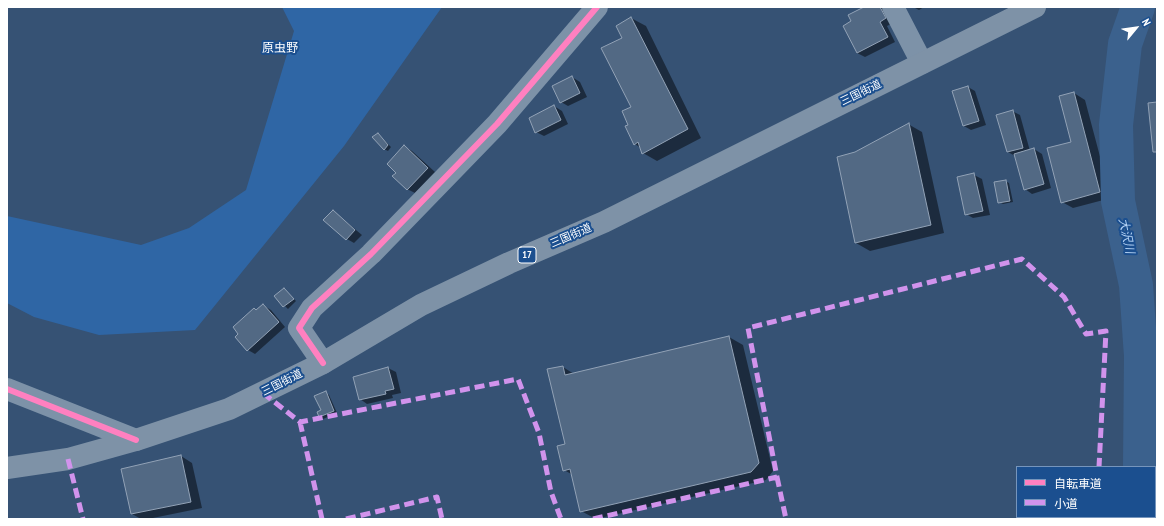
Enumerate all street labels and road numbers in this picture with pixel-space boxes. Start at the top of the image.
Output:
street label: 三国街道 [838,77,884,109]
street label: 三国街道 [548,221,594,251]
road number: 17 [518,247,536,263]
street label: 三国街道 [259,367,305,399]

